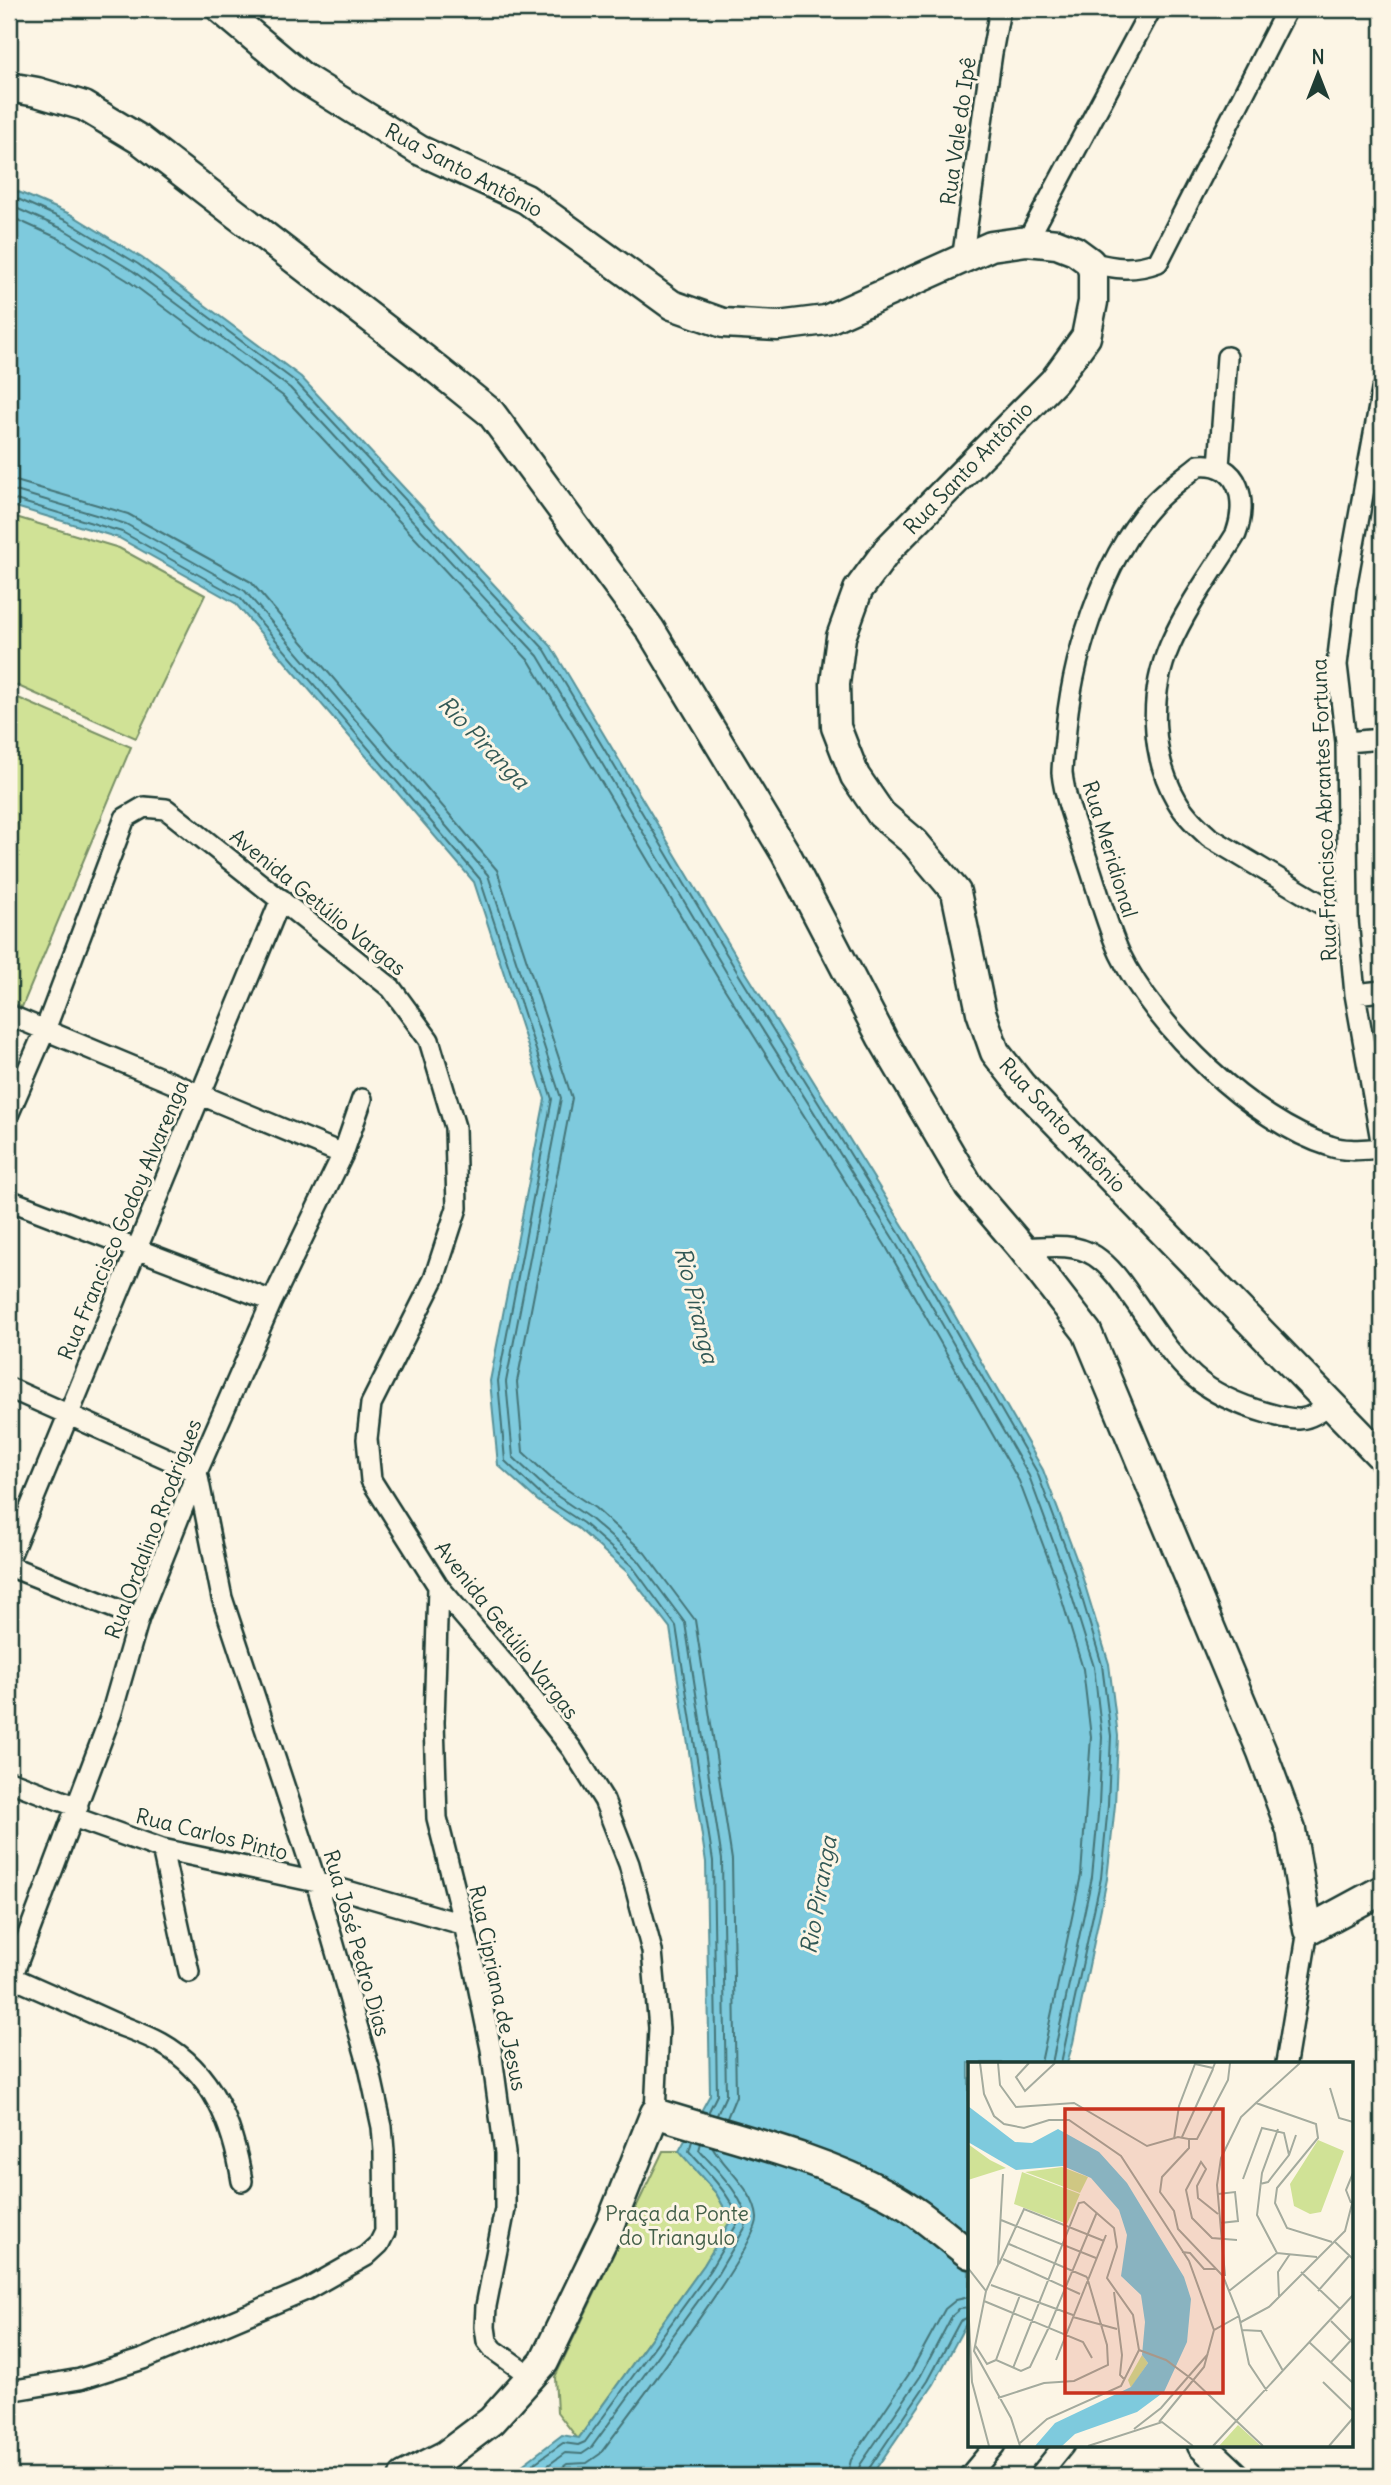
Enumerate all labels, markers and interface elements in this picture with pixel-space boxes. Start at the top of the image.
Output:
north arrow [1282,38,1352,108]
text: N [1311,45,1325,69]
street label: Rua Vale do Ipê [934,55,982,207]
street label: Rua Santo Antônio [380,117,548,223]
street label: Rua Santo Antônio [898,396,1038,540]
street label: Rua Francisco Abrantes Fortuna [1305,658,1343,962]
water label: Rio Piranga [432,689,537,796]
street label: Rua Meridional [1076,777,1144,921]
street label: Avenida Getúlio Vargas [224,823,412,981]
street label: Rua Santo Antônio [993,1052,1133,1198]
street label: Rua Francisco Godoy Alvarenga [52,1076,194,1364]
water label: Rio Piranga [669,1244,726,1368]
street label: Rua Ordalino Rrodrigues [99,1415,207,1643]
street label: Avenida Getúlio Vargas [429,1535,585,1725]
street label: Rua Carlos Pinto [133,1802,291,1866]
water label: Rio Piranga [793,1832,843,1956]
street label: Rua José Pedro Dias [317,1847,397,2039]
street label: Rua Cipriana de Jesus [463,1883,533,2093]
inset map [968,2062,1352,2446]
park label: Praça da Ponte do Triangulo [605,2200,749,2251]

